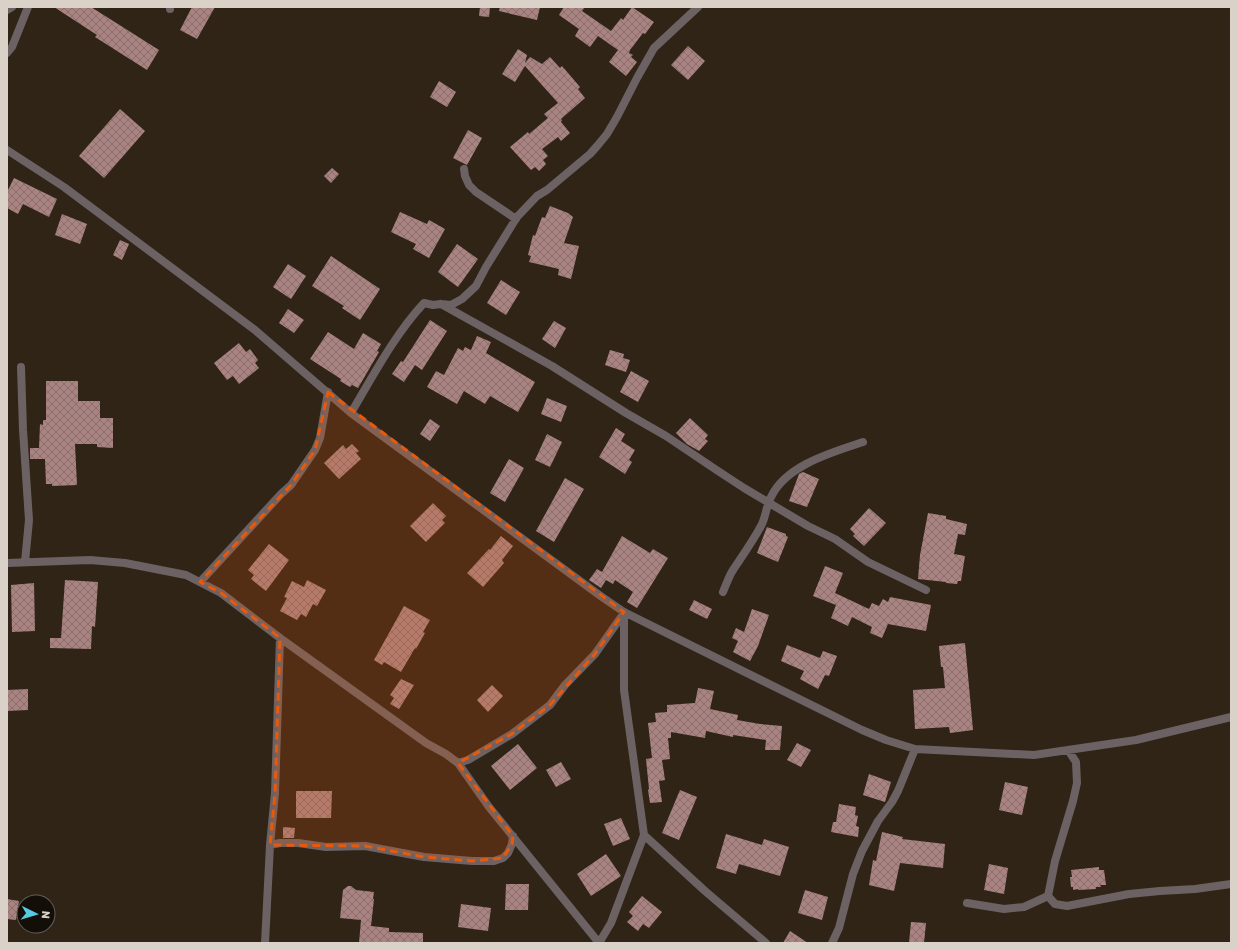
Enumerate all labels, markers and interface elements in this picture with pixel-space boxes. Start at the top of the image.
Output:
north arrow [16,894,56,934]
text: N [39,910,52,919]

